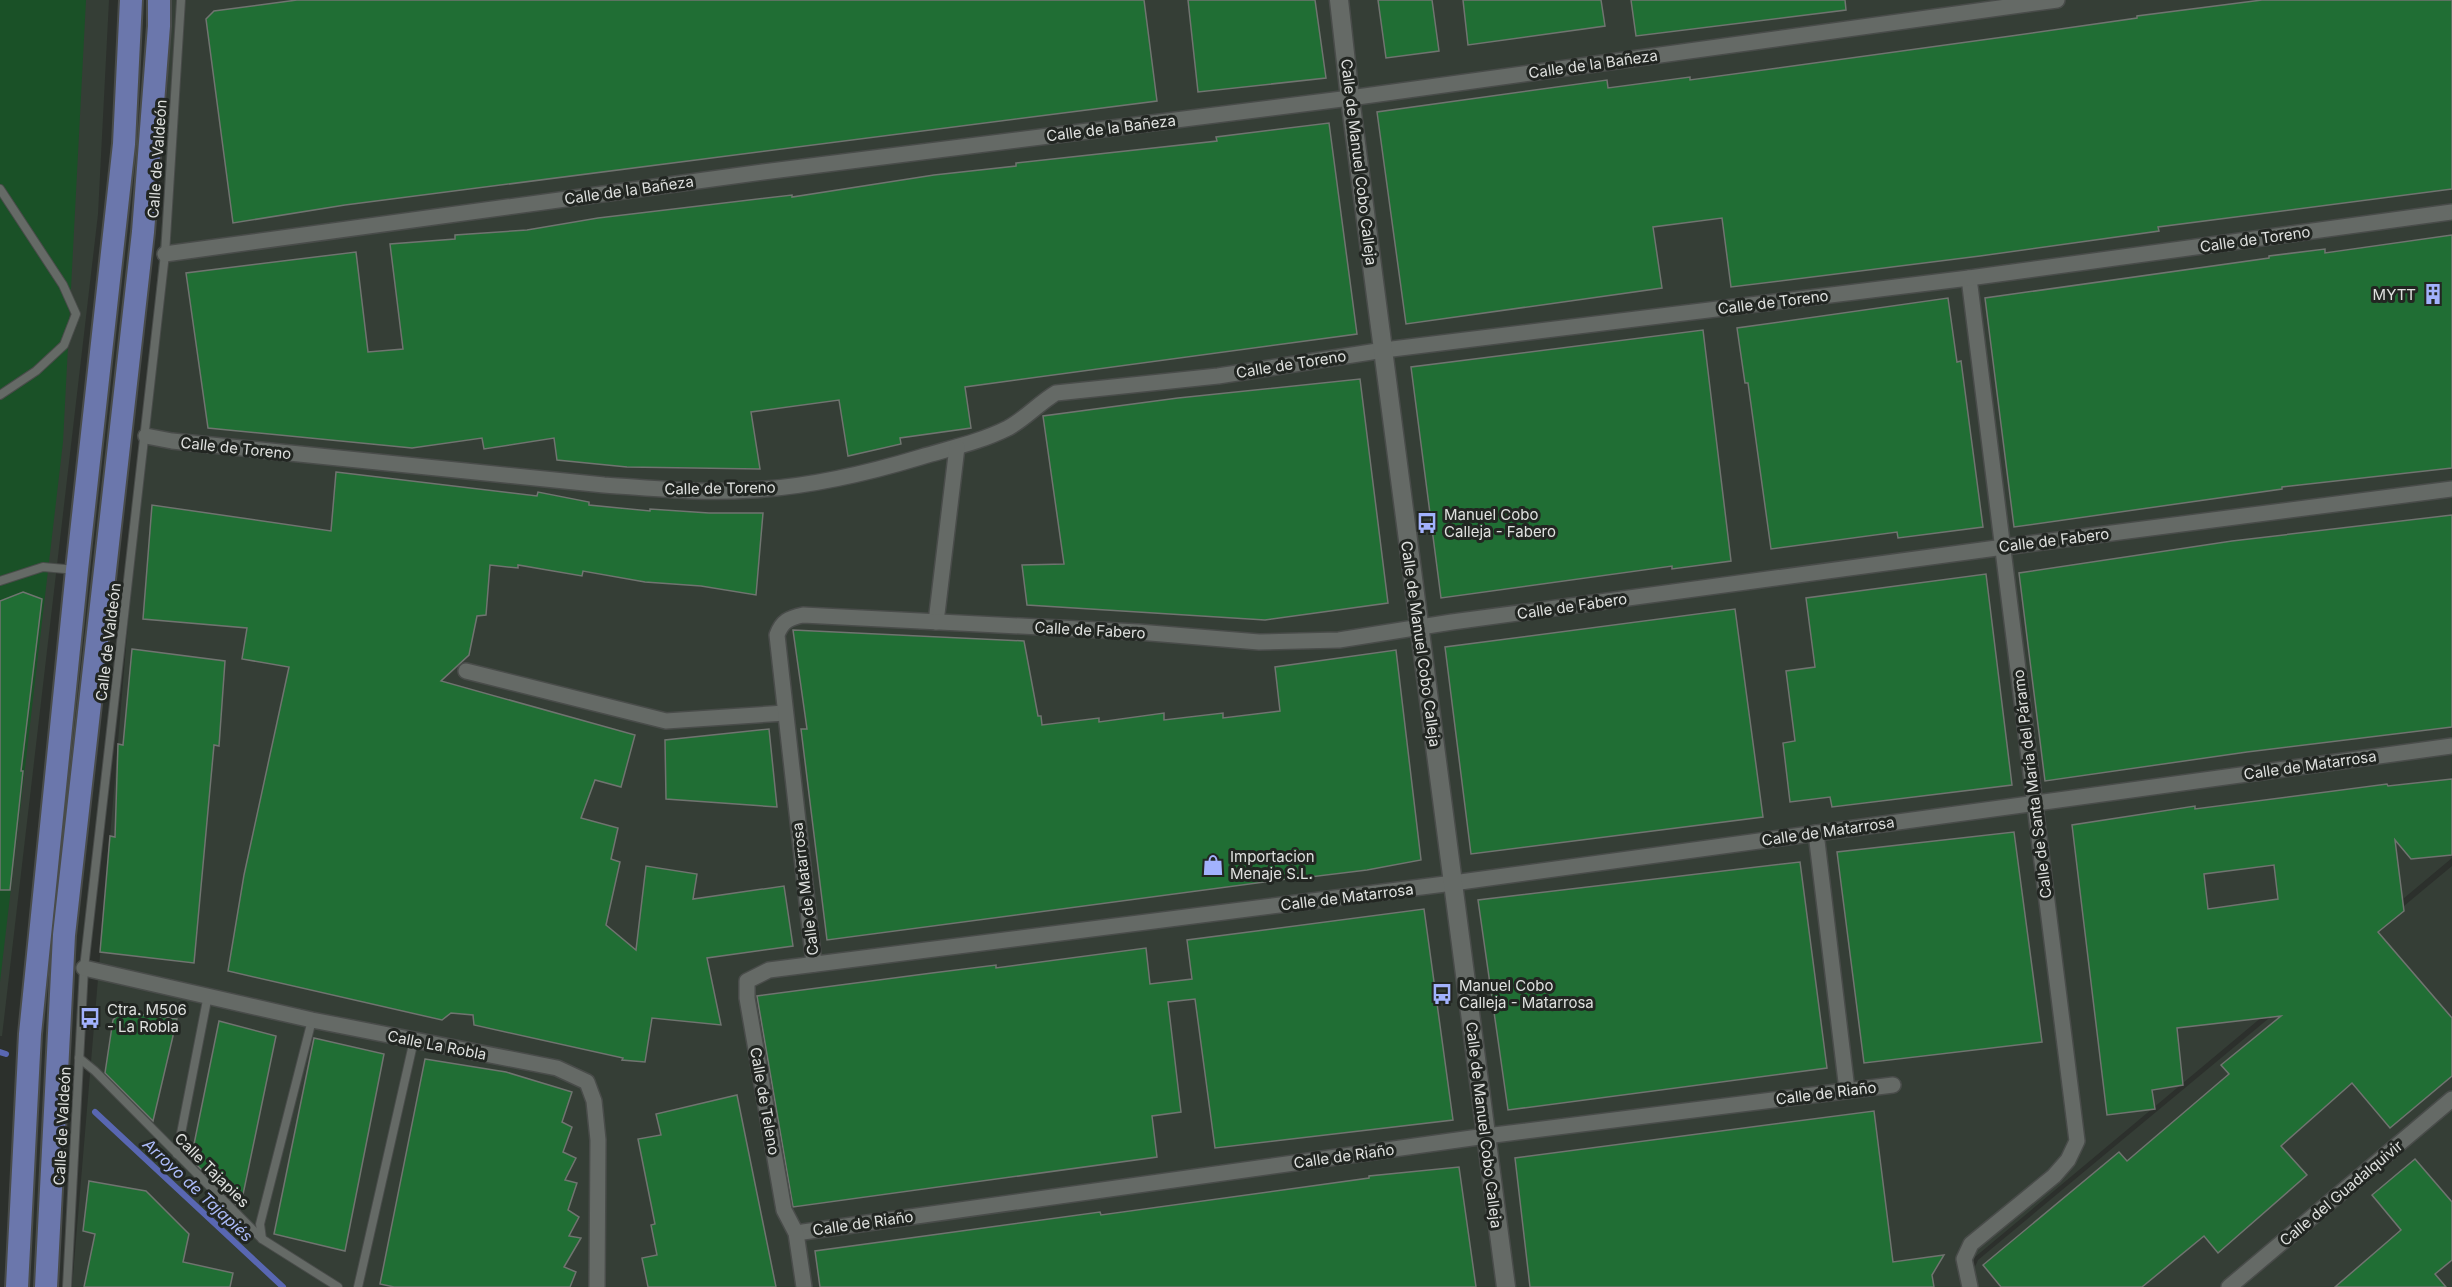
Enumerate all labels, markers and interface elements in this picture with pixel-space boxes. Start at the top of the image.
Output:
street label: Calle de la Bañeza [1527,46,1659,82]
street label: Calle de Manuel Cobo Calleja [1337,58,1381,266]
street label: Calle de Valdeón [143,99,171,219]
street label: Calle de la Bañeza [1045,111,1177,145]
street label: Calle de la Bañeza [563,172,695,208]
street label: Calle de Toreno [2199,222,2311,256]
building icon: MYTT [2421,282,2445,306]
place label: MYTT [2373,285,2416,304]
street label: Calle de Toreno [1717,286,1829,318]
street label: Calle de Toreno [1235,346,1347,382]
street label: Calle de Toreno [180,433,292,463]
street label: Calle de Toreno [664,478,776,498]
place label: Manuel Cobo Calleja - Fabero [1444,505,1556,541]
bus stop icon: Manuel Cobo Calleja - Fabero [1415,511,1439,535]
street label: Calle de Fabero [1998,524,2110,556]
street label: Calle de Manuel Cobo Calleja [1397,540,1445,748]
street label: Calle de Valdeón [91,582,125,702]
street label: Calle de Fabero [1516,589,1628,623]
street label: Calle de Fabero [1034,618,1146,642]
street label: Calle de Santa María del Páramo [2009,668,2055,900]
street label: Calle de Matarrosa [2242,746,2378,784]
street label: Calle de Matarrosa [1760,812,1896,850]
street label: Calle de Matarrosa [787,821,823,957]
place label: Importacion Menaje S.L. [1230,847,1315,883]
shop icon: Importacion Menaje S.L. [1201,853,1225,877]
street label: Calle de Matarrosa [1279,879,1415,915]
place label: Manuel Cobo Calleja - Matarrosa [1459,976,1594,1012]
bus stop icon: Manuel Cobo Calleja - Matarrosa [1430,982,1454,1006]
place label: Ctra. M506 - La Robla [107,1000,187,1036]
bus stop icon: Ctra. M506 - La Robla [78,1006,102,1030]
street label: Calle de Manuel Cobo Calleja [1462,1021,1506,1229]
street label: Calle La Robla [386,1026,488,1064]
street label: Calle de Teleno [746,1046,784,1156]
street label: Calle de Valdeón [49,1066,75,1186]
street label: Calle de Riaño [1775,1077,1877,1109]
street label: Calle Tajapies [171,1129,253,1211]
water label: Arroyo de Tajapiés [138,1133,257,1246]
street label: Calle del Guadalquivir [2276,1136,2407,1250]
street label: Calle de Riaño [1293,1140,1395,1172]
street label: Calle de Riaño [812,1207,914,1239]

